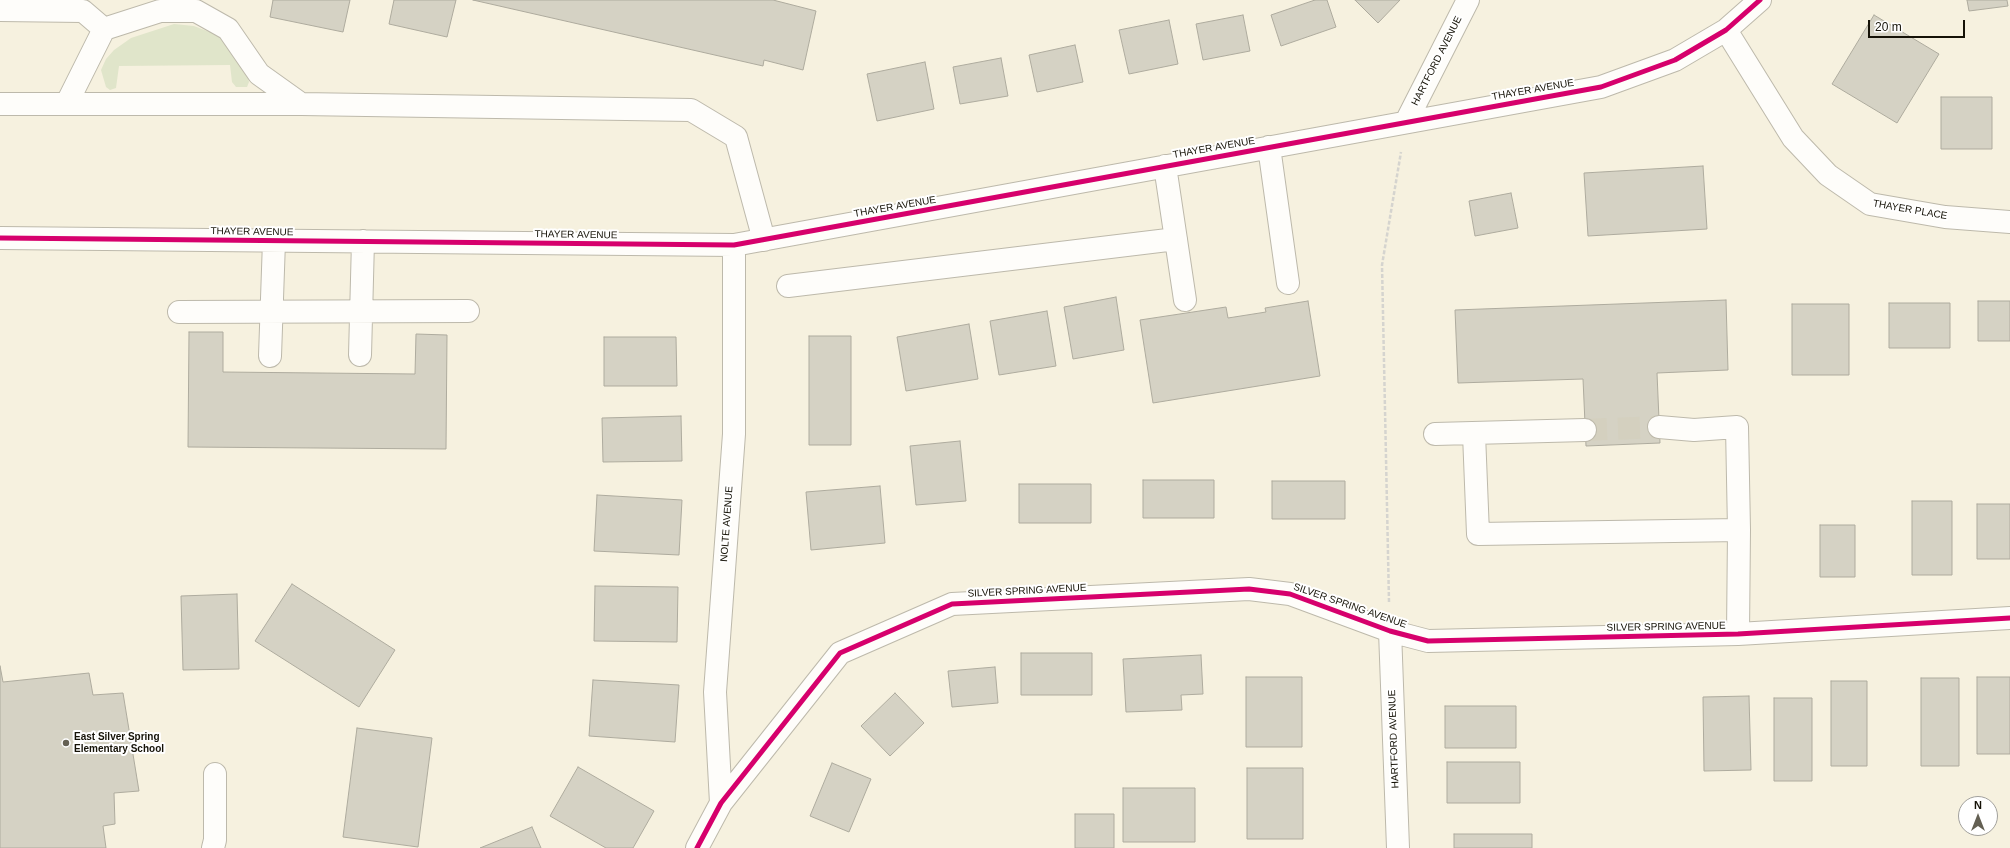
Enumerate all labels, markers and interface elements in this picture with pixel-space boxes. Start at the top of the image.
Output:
scale bar [1870,12,1967,38]
street label: HARTFORD AVENUE [1409,14,1465,108]
text: 20 m [1875,20,1902,34]
street label: THAYER AVENUE [1491,77,1575,103]
street label: THAYER AVENUE [1172,135,1256,161]
street label: THAYER AVENUE [853,194,937,220]
street label: THAYER PLACE [1872,198,1948,222]
street label: THAYER AVENUE [210,225,294,239]
street label: THAYER AVENUE [534,228,618,242]
street label: NOLTE AVENUE [718,486,736,562]
street label: SILVER SPRING AVENUE [1292,581,1408,631]
street label: SILVER SPRING AVENUE [967,582,1087,600]
street label: SILVER SPRING AVENUE [1606,620,1726,634]
street label: HARTFORD AVENUE [1386,690,1402,788]
place label: East Silver Spring Elementary School [74,731,164,754]
marker: East Silver Spring Elementary School [61,738,71,748]
north arrow [1958,796,1998,836]
text: N [1974,799,1982,811]

